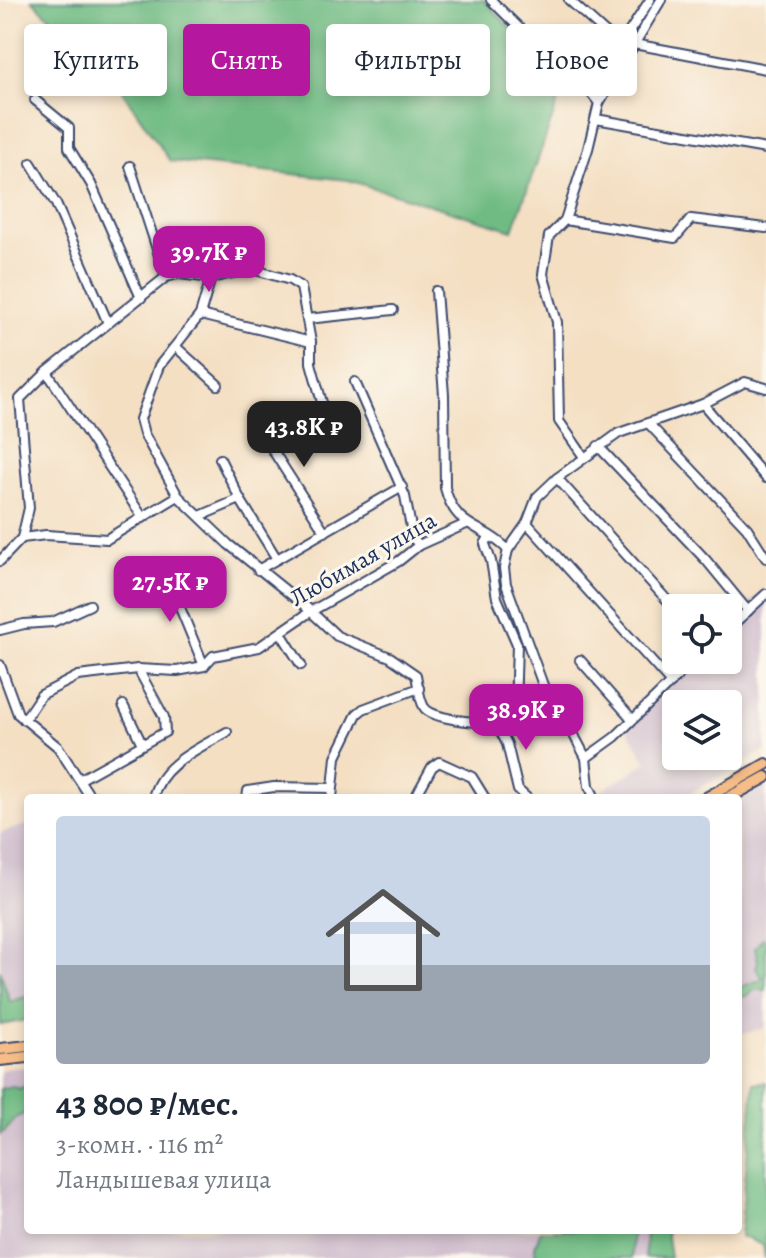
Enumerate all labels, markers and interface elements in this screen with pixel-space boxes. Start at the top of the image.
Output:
chip: Купить [24,24,167,96]
chip: Снять [183,24,310,96]
chip: Фильтры [326,24,490,96]
chip: Новое [506,24,637,96]
pin: 39.7K ₽ [135,226,283,294]
text: 39.7K ₽ [171,234,247,269]
pin: 43.8K ₽ [230,401,378,469]
text: 43.8K ₽ [265,409,343,444]
street label: Любимая улица [284,504,442,614]
pin: 27.5K ₽ [96,556,244,624]
text: 27.5K ₽ [132,564,208,599]
map controls [662,594,742,770]
button: locate [662,594,742,674]
pin: 38.9K ₽ [452,684,600,752]
button: layers [662,690,742,770]
text: 38.9K ₽ [487,692,565,727]
icon: home [311,868,455,1012]
text: 43 800 ₽/мес. [56,1080,239,1127]
text: 3-комн. · 116 m² [56,1127,223,1162]
text: Ландышевая улица [56,1162,271,1197]

